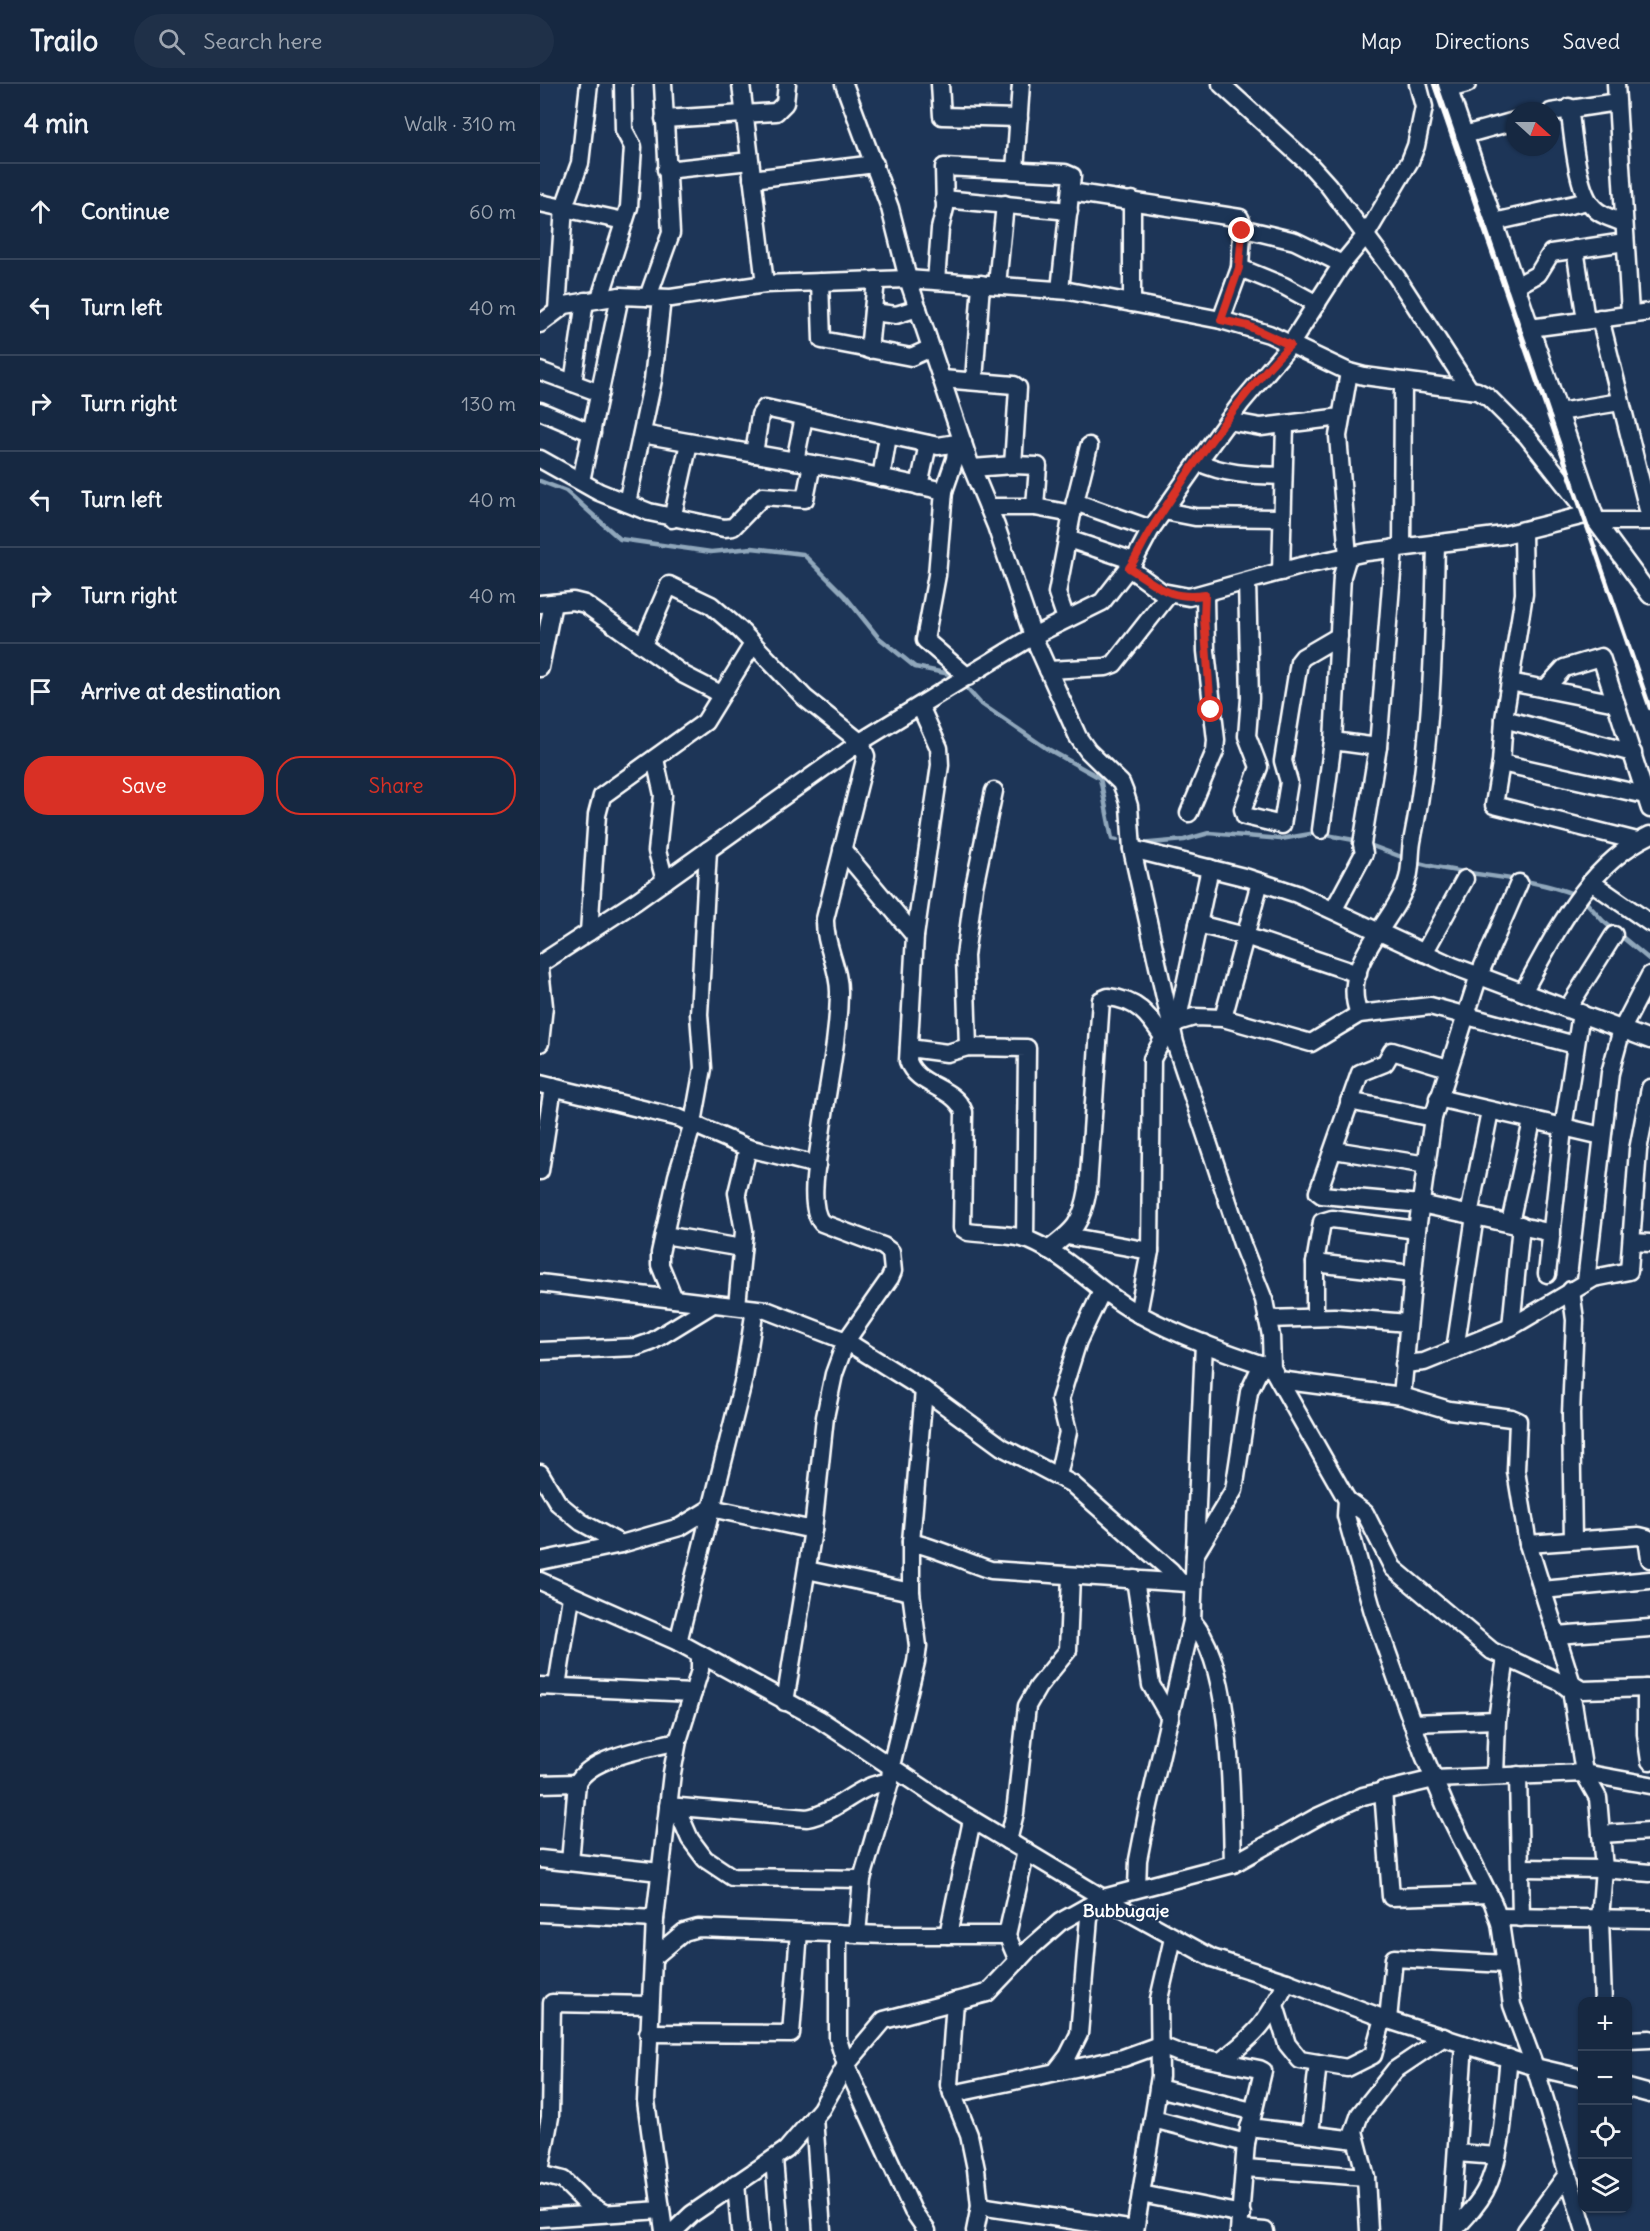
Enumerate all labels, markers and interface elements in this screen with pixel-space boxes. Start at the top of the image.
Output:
search box [134,14,554,68]
text: Trailo [30,23,98,59]
icon: search [155,25,188,58]
text: Search here [203,27,322,55]
text: Map [1361,28,1402,55]
text: Directions [1435,28,1529,55]
text: Saved [1562,28,1620,55]
north arrow [1506,102,1560,156]
text: 4 min [24,107,89,140]
text: Walk · 310 m [404,111,516,136]
icon: ahead [24,195,57,228]
text: Continue [81,197,170,225]
text: 60 m [469,199,516,224]
route end [1228,217,1254,243]
icon: left [24,291,57,324]
text: Turn left [81,293,162,321]
text: 40 m [469,295,516,320]
icon: right [24,387,57,420]
text: Turn right [81,389,177,417]
text: 130 m [461,391,516,416]
icon: left [24,483,57,516]
text: Turn left [81,485,162,513]
text: 40 m [469,487,516,512]
icon: right [24,579,57,612]
text: Turn right [81,581,177,609]
text: 40 m [469,583,516,608]
icon: arrive [24,675,57,708]
text: Arrive at destination [81,677,281,705]
route start [1197,696,1223,722]
button: Save [24,756,264,815]
button: Share [276,756,516,815]
district label: Bubbugaje [1083,1899,1170,1922]
map controls [1578,1997,1632,2213]
button: + [1578,1997,1632,2051]
button: − [1578,2051,1632,2105]
button: locate [1578,2105,1632,2159]
button: layers [1578,2159,1632,2213]

